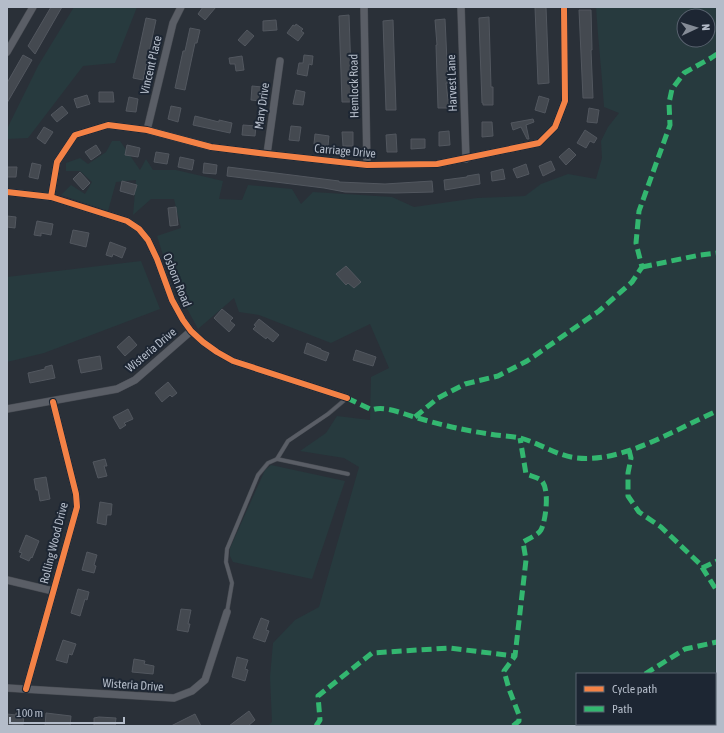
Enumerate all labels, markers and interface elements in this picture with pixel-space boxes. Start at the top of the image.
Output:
north arrow [676,8,716,48]
text: N [700,24,712,31]
street label: Vincent Place [137,34,165,96]
street label: Hemlock Road [346,54,362,118]
street label: Harvest Lane [444,54,460,112]
street label: Mary Drive [252,82,272,130]
street label: Carriage Drive [314,141,376,161]
street label: Osborn Road [160,251,194,309]
street label: Wisteria Drive [123,325,179,375]
street label: Rolling Wood Drive [37,501,71,585]
legend [576,673,716,725]
street label: Wisteria Drive [102,676,164,694]
text: Cycle path [612,682,657,696]
scale bar [10,699,124,725]
text: Path [612,702,633,716]
text: 100 m [16,706,43,720]

